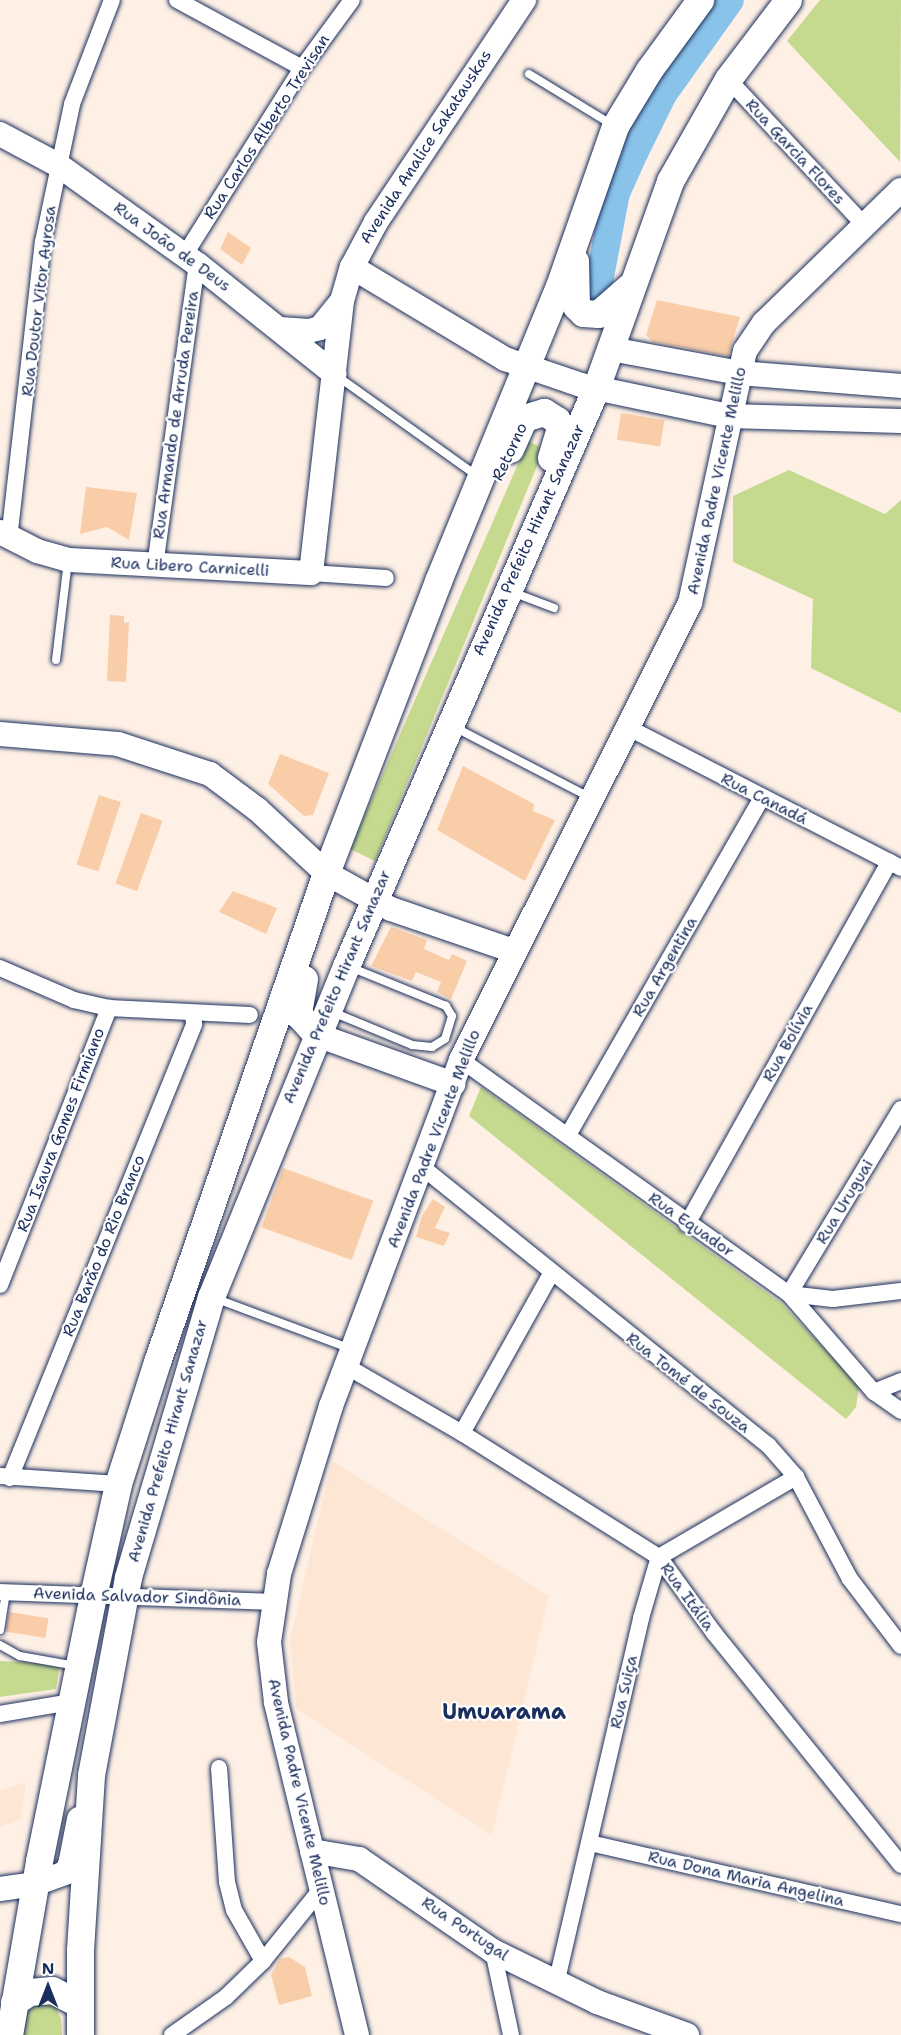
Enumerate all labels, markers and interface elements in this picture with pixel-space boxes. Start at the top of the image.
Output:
street label: Rua Carlos Alberto Trevisan [200,31,334,223]
street label: Avenida Analice Sakatauskas [356,46,496,248]
street label: Rua Garcia Flores [741,95,849,209]
street label: Rua João de Deus [110,198,234,296]
street label: Rua Doutor Vitor Ayrosa [18,205,60,397]
street label: Rua Armando de Arruda Pereira [149,290,203,540]
street label: Avenida Padre Vicente Melillo [683,365,751,597]
street label: Retorno [488,420,532,484]
street label: Avenida Prefeito Hirant Sanazar [469,421,589,659]
street label: Rua Libero Carnicelli [110,553,270,581]
street label: Rua Canadá [718,769,810,829]
street label: Avenida Prefeito Hirant Sanazar [279,867,395,1107]
street label: Rua Argentina [629,914,701,1020]
street label: Rua Bolívia [759,1001,817,1085]
street label: Rua Isaura Gomes Firmiano [13,1025,109,1235]
street label: Avenida Padre Vicente Melillo [383,1027,485,1251]
street label: Rua Barão do Rio Branco [59,1152,149,1340]
street label: Rua Uruguai [812,1156,878,1248]
street label: Rua Equador [644,1188,738,1262]
street label: Avenida Prefeito Hirant Sanazar [124,1317,212,1565]
street label: Rua Tomé de Souza [622,1329,754,1437]
street label: Rua Itália [656,1559,718,1635]
street label: Avenida Salvador Sindônia [33,1584,241,1610]
street label: Rua Suiça [606,1653,642,1731]
street label: Avenida Padre Vicente Melillo [264,1677,334,1907]
district label: Umuarama [442,1699,566,1725]
street label: Rua Dona Maria Angelina [646,1847,846,1911]
street label: Rua Portugal [418,1893,512,1965]
north arrow [18,1957,78,2017]
text: N [42,1958,54,1979]

